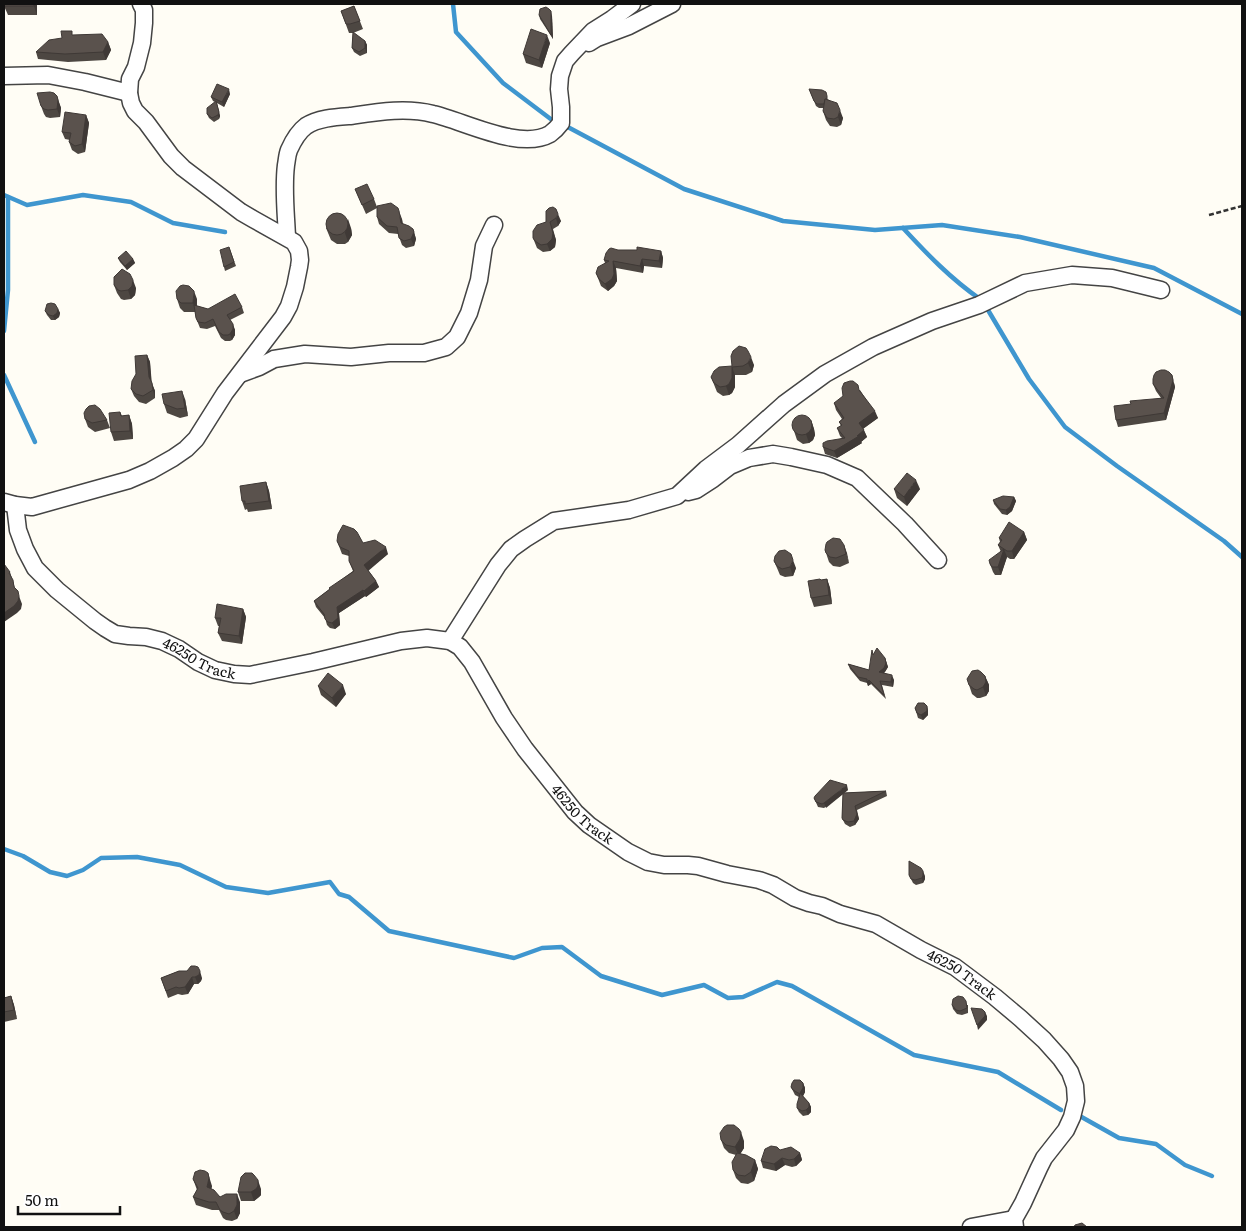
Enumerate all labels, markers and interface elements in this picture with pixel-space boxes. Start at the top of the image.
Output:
street label: 46250 Track [159,632,238,683]
street label: 46250 Track [547,779,619,848]
street label: 46250 Track [924,944,1001,1004]
scale bar [18,1184,120,1216]
text: 50 m [25,1188,59,1211]

